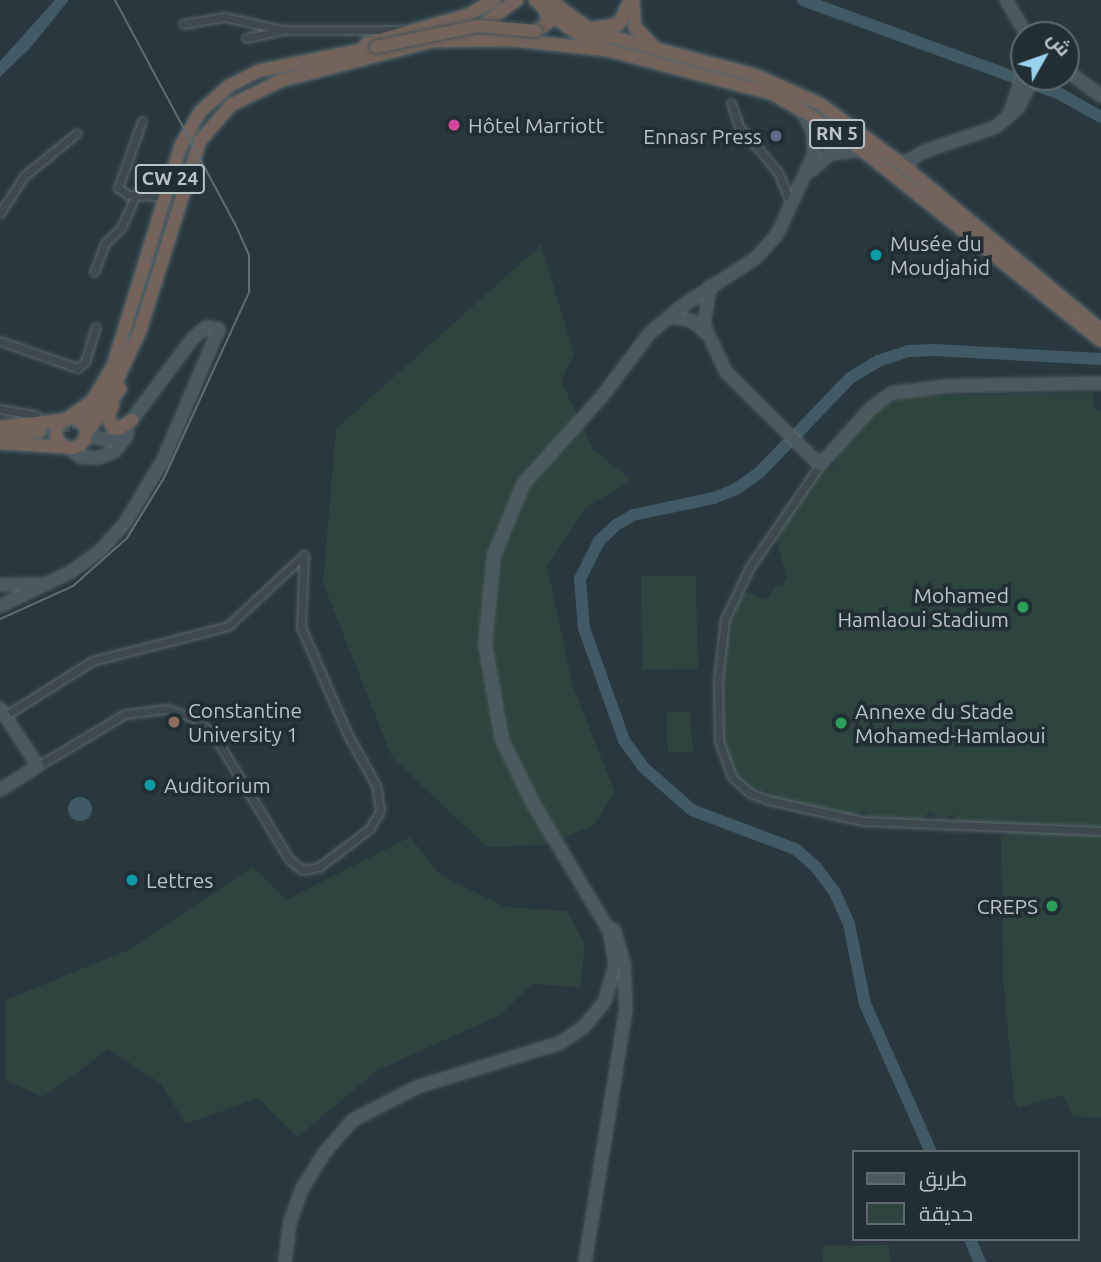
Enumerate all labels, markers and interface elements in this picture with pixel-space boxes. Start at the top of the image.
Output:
north arrow [1010,21,1080,91]
text: ش [1043,27,1076,60]
place label: Hôtel Marriott [468,112,604,138]
marker: Hôtel Marriott [446,117,462,133]
road number: RN 5 [809,118,865,150]
place label: Ennasr Press [643,123,762,149]
marker: Ennasr Press [768,128,784,144]
road number: CW 24 [133,164,207,195]
place label: Musée du Moudjahid [890,230,990,280]
marker: Musée du Moudjahid [868,247,884,263]
place label: Mohamed Hamlaoui Stadium [837,582,1009,632]
marker: Mohamed Hamlaoui Stadium [1015,599,1031,615]
place label: Constantine University 1 [188,697,302,747]
place label: Annexe du Stade Mohamed-Hamlaoui [855,698,1046,748]
marker: Constantine University 1 [166,714,182,730]
marker: Annexe du Stade Mohamed-Hamlaoui [833,715,849,731]
place label: Auditorium [164,772,271,798]
marker: Auditorium [142,777,158,793]
place label: Lettres [146,867,213,893]
marker: Lettres [124,872,140,888]
place label: CREPS [977,893,1038,919]
marker: CREPS [1044,898,1060,914]
legend [852,1150,1080,1241]
text: طريق [919,1166,967,1190]
text: حديقة [919,1201,973,1225]

